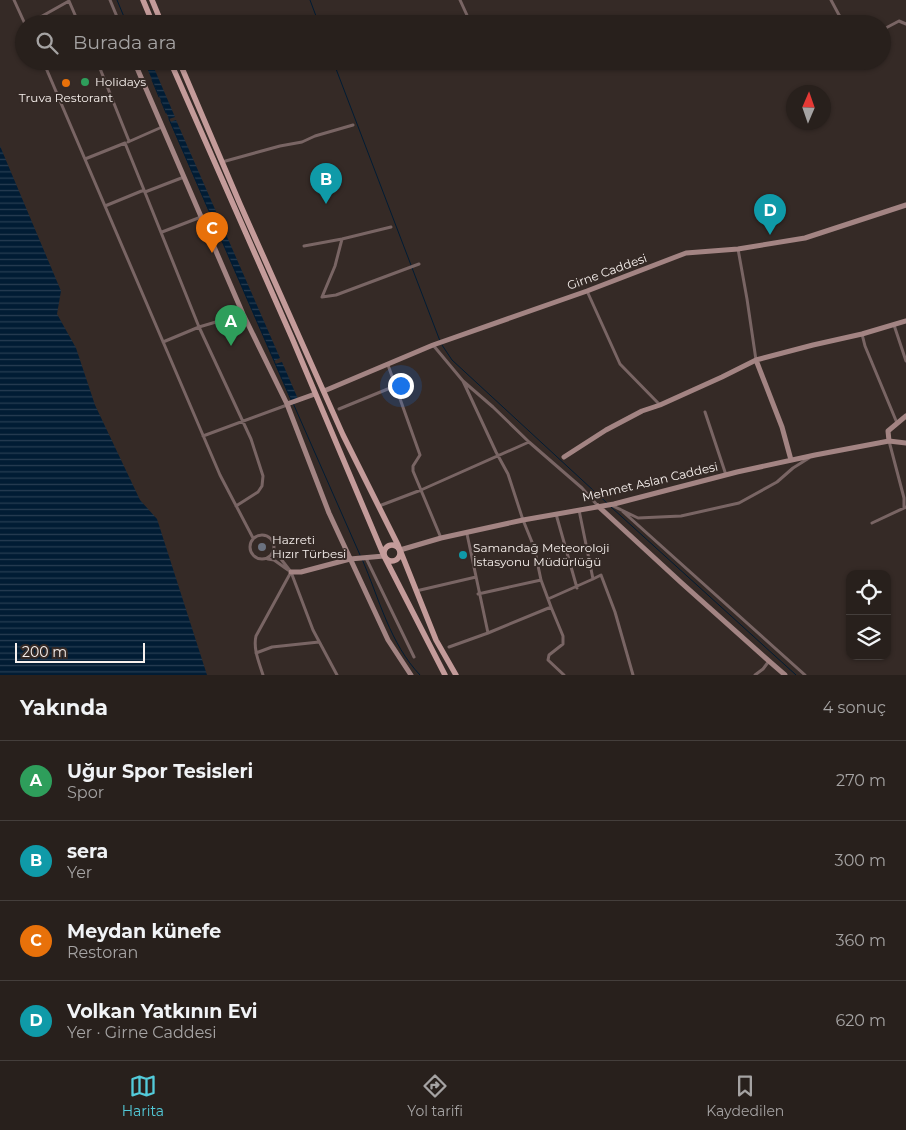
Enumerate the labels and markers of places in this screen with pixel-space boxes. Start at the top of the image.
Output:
place label: Holidays [95,74,146,89]
marker: Holidays [79,76,91,88]
marker: Truva Restorant [60,77,72,89]
place label: Truva Restorant [19,90,113,105]
pin: B [310,163,342,204]
pin: D [754,194,786,235]
pin: C [196,212,228,253]
pin: A [215,305,247,346]
place label: Hazreti Hızır Türbesi [272,532,346,561]
place label: Samandağ Meteoroloji İstasyonu Müdürlüğü [473,540,610,569]
marker: Hazreti Hızır Türbesi [256,541,268,553]
marker: Samandağ Meteoroloji İstasyonu Müdürlüğü [457,549,469,561]

